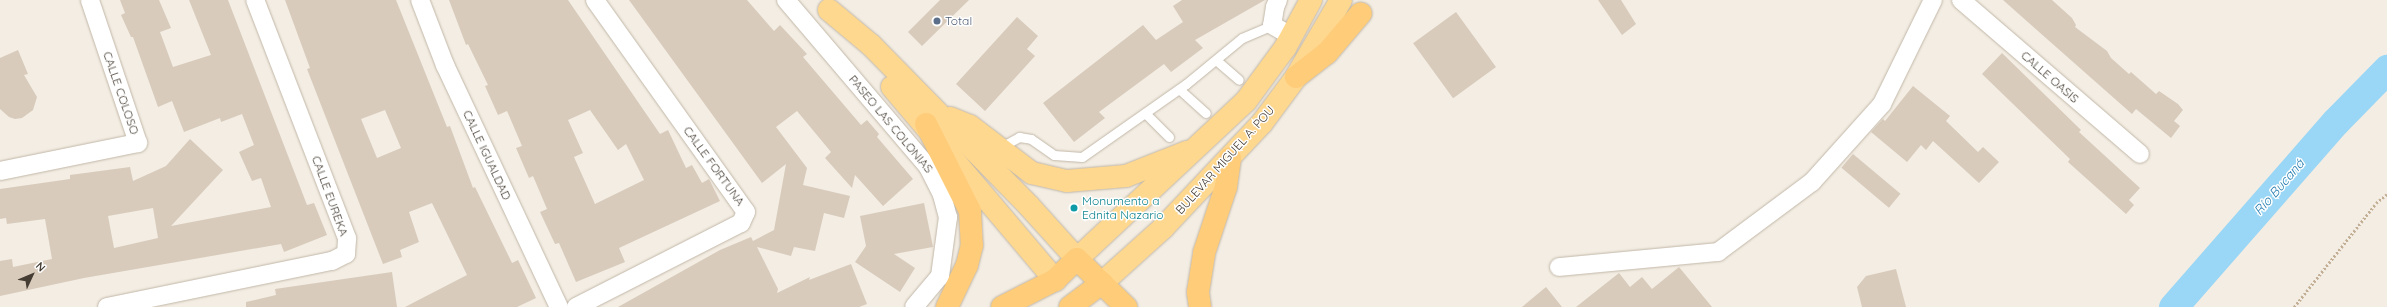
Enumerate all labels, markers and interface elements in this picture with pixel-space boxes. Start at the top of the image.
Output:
place label: Total [945,14,972,28]
marker: Total [932,16,942,26]
street label: CALLE OASIS [2018,48,2082,106]
street label: CALLE COLOSO [100,50,142,136]
street label: PASEO LAS COLONIAS [846,72,936,176]
street label: BULEVAR MIGUEL A. POU [1173,103,1277,217]
street label: CALLE IGUALDAD [460,108,514,202]
street label: CALLE FORTUNA [680,124,748,208]
street label: CALLE EUREKA [309,154,351,238]
water label: Río Bucaná [2251,156,2307,218]
place label: Monumento a Ednita Nazario [1082,194,1164,222]
marker: Monumento a Ednita Nazario [1069,203,1079,213]
north arrow [12,255,52,295]
text: N [33,259,48,274]

